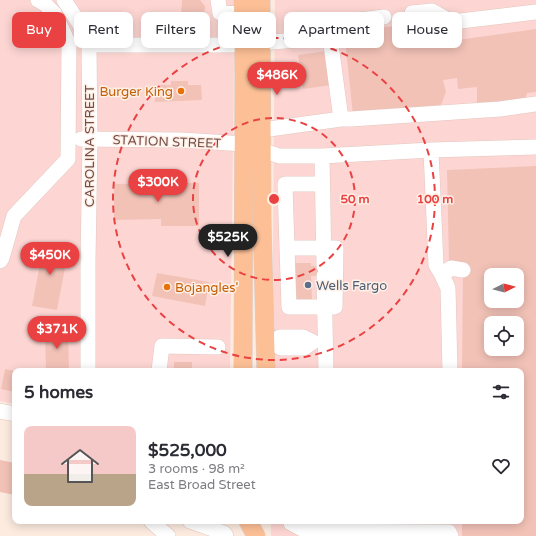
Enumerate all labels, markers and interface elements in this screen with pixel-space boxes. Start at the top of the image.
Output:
chip: Buy [12,12,66,48]
chip: Rent [74,12,133,48]
chip: Filters [141,12,210,48]
chip: New [218,12,276,48]
chip: Apartment [284,12,384,48]
chip: House [392,12,462,48]
pin: $486K [249,62,305,96]
text: $486K [256,67,298,83]
place label: Burger King [99,84,173,100]
street label: CAROLINA STREET [82,85,98,207]
marker: Burger King [176,86,186,96]
street label: STATION STREET [112,132,222,152]
pin: $300K [130,169,186,203]
text: $300K [137,174,179,190]
centre of rings [267,192,281,206]
text: 50 m [340,192,370,206]
text: 100 m [417,192,453,206]
pin: $525K [200,224,256,258]
text: $525K [207,229,249,245]
pin: $450K [22,242,78,276]
text: $450K [29,247,71,263]
north arrow [484,268,524,308]
map controls [484,268,524,356]
place label: Wells Fargo [316,278,387,294]
place label: Bojangles' [175,280,238,296]
marker: Wells Fargo [303,280,313,290]
marker: Bojangles' [162,282,172,292]
pin: $371K [29,316,85,350]
button: locate [484,316,524,356]
text: $371K [36,321,78,337]
icon: filters [490,381,512,403]
text: 5 homes [24,382,93,403]
text: $525,000 [148,440,227,461]
icon: home [56,442,104,490]
icon: heart [490,455,512,477]
text: 3 rooms · 98 m² [148,461,245,477]
text: East Broad Street [148,477,256,493]

